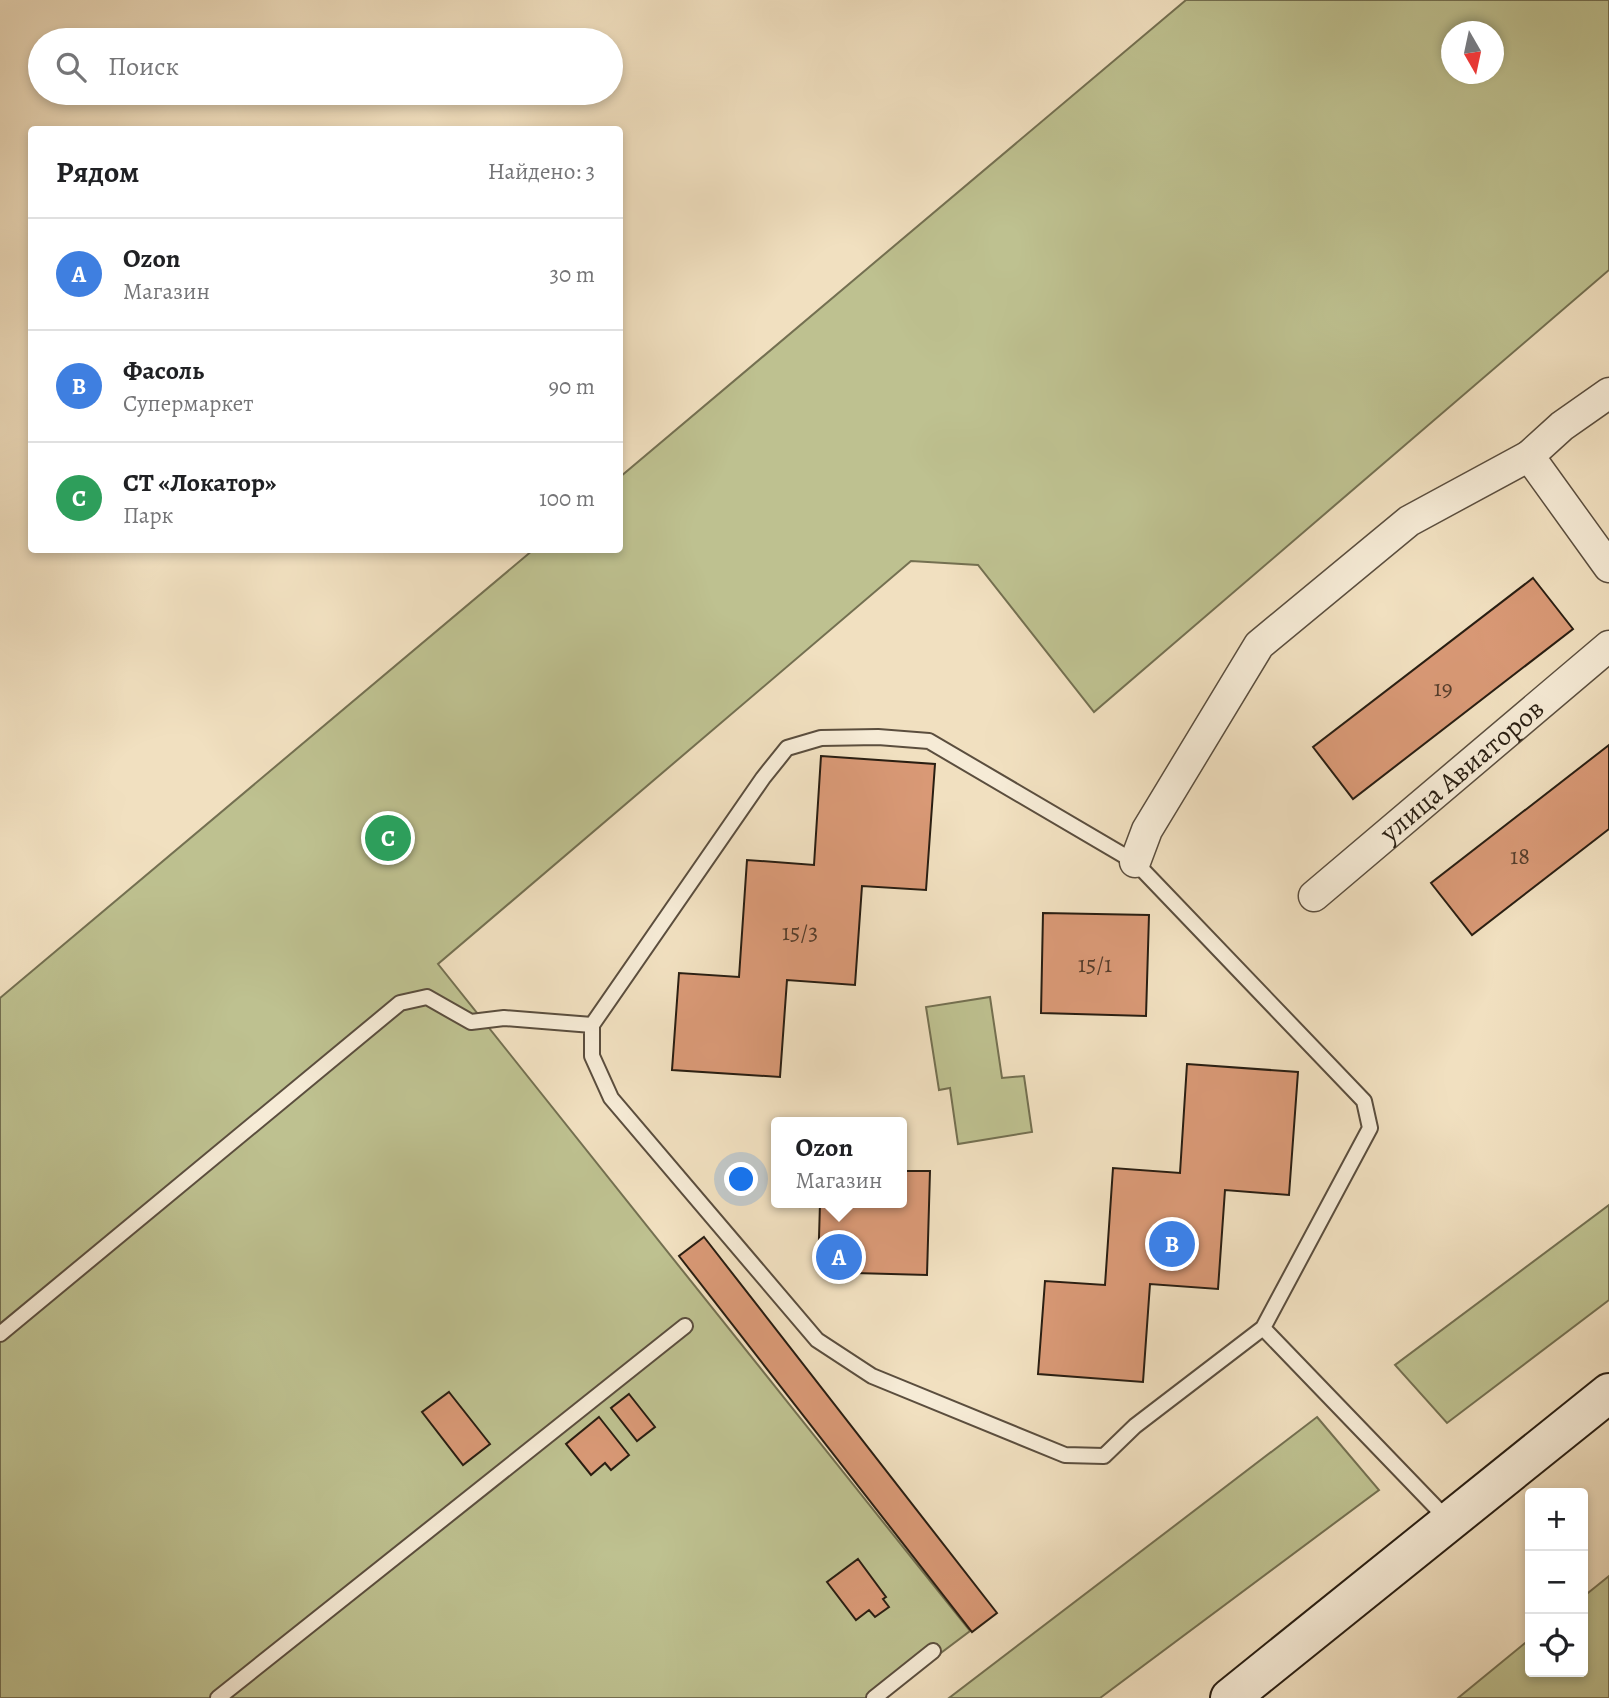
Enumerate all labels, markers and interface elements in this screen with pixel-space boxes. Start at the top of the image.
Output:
north arrow [1441,21,1504,84]
search box [28,28,623,105]
icon: search [52,48,90,86]
text: Поиск [108,49,179,84]
text: Рядом [56,152,139,192]
text: Найдено: 3 [488,156,595,187]
text: Ozon [123,241,181,276]
text: A [72,259,86,290]
text: 30 m [549,259,595,290]
text: Магазин [123,276,210,307]
text: Фасоль [123,353,204,388]
text: B [72,371,86,402]
text: 90 m [549,371,595,402]
text: Супермаркет [123,388,254,419]
text: СТ «Локатор» [123,465,277,500]
text: C [72,483,86,514]
text: 100 m [539,483,595,514]
text: Парк [123,500,174,531]
house number: 19 [1433,672,1453,704]
street label: улица Авиаторов [1371,690,1552,852]
pin: C [365,812,411,864]
house number: 18 [1510,840,1530,872]
house number: 15/3 [782,916,818,948]
house number: 15/1 [1078,948,1112,980]
popup [771,1117,907,1208]
text: Ozon [796,1130,853,1165]
your location [724,1162,758,1196]
text: Магазин [796,1165,882,1196]
pin: B [1149,1218,1195,1270]
pin: A [816,1231,862,1283]
map controls [1525,1488,1588,1677]
button: + [1525,1488,1588,1551]
button: − [1525,1551,1588,1614]
button: locate [1525,1614,1588,1677]

